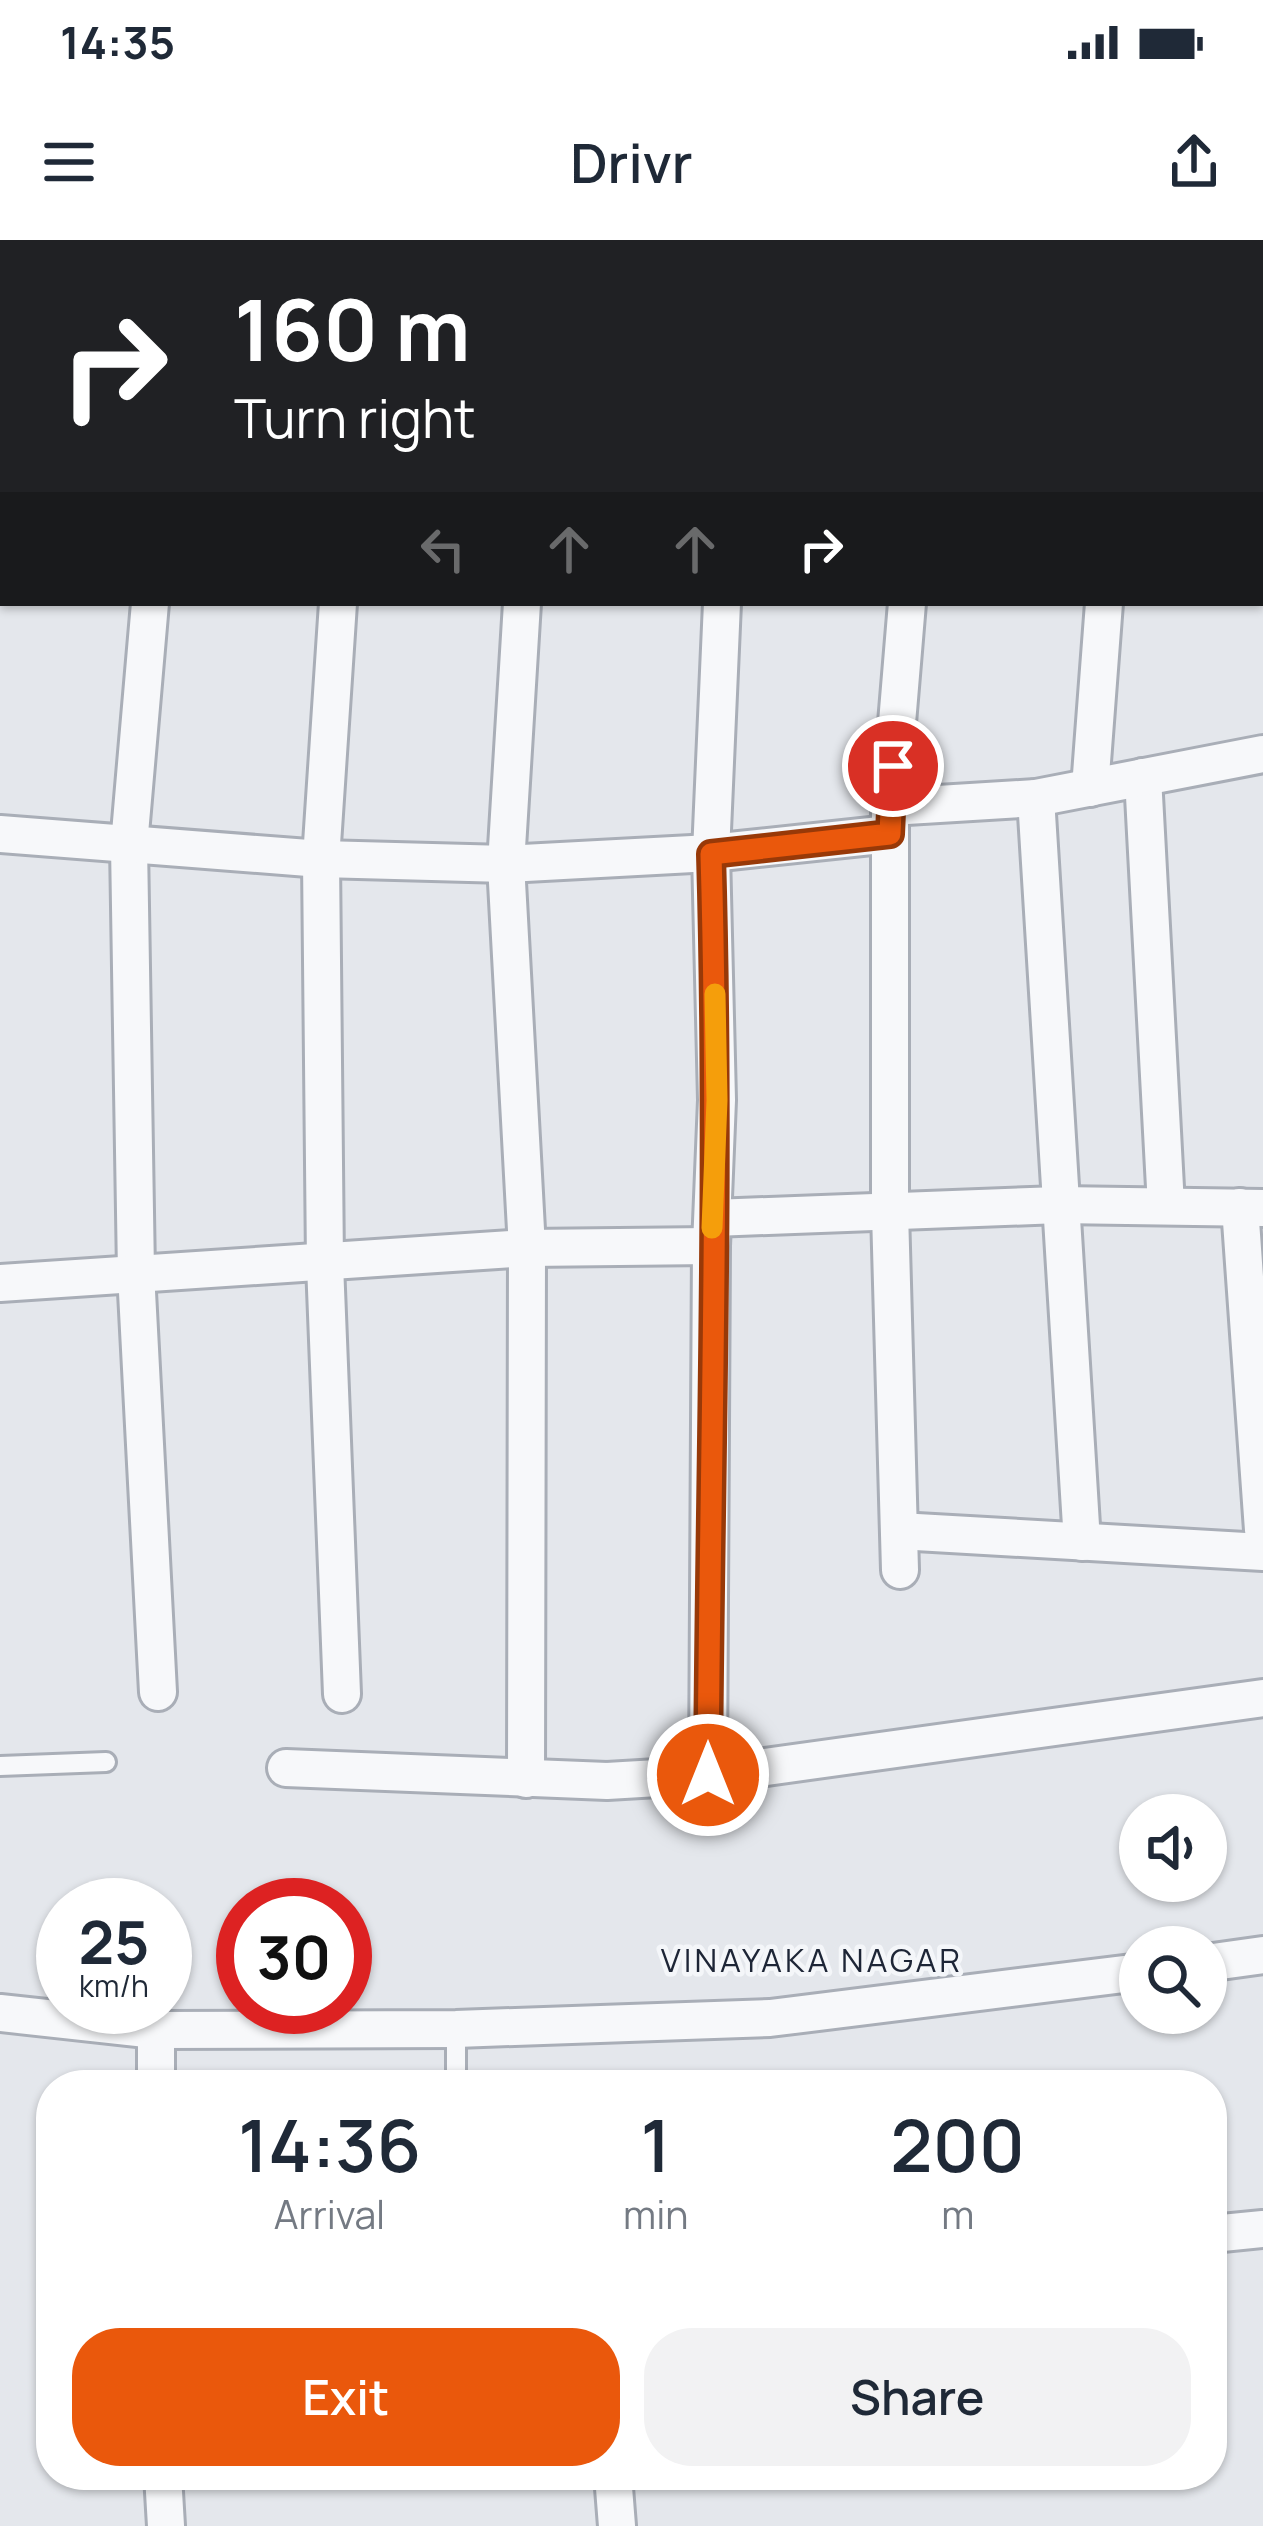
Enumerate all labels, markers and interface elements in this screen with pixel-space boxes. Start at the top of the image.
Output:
text: 14:35 [60,11,175,73]
text: Drivr [570,125,693,199]
icon: menu [36,129,102,195]
icon: share [1161,129,1227,195]
text: 160 m [234,271,471,386]
icon: right [36,288,192,444]
text: Turn right [234,380,476,454]
icon: left [410,516,476,582]
icon: ahead [536,516,602,582]
icon: ahead [662,516,728,582]
icon: right [788,516,854,582]
pin [842,715,944,817]
icon: arrive [860,733,926,799]
position arrow [645,1712,771,1838]
map controls [1119,1794,1227,2034]
button: sound [1119,1794,1227,1902]
speed limit sign: 30 [216,1878,372,2034]
text: 25 [79,1900,149,1982]
button: search [1119,1926,1227,2034]
district label: VINAYAKA NAGAR [661,1937,963,1982]
text: km/h [79,1965,149,2006]
text: 14:36 [238,2095,421,2194]
text: 1 [641,2095,671,2194]
text: 200 [890,2095,1025,2194]
text: Arrival [274,2187,385,2241]
text: min [623,2187,688,2241]
text: m [941,2187,974,2241]
button: Exit [72,2328,620,2466]
button: Share [644,2328,1191,2466]

